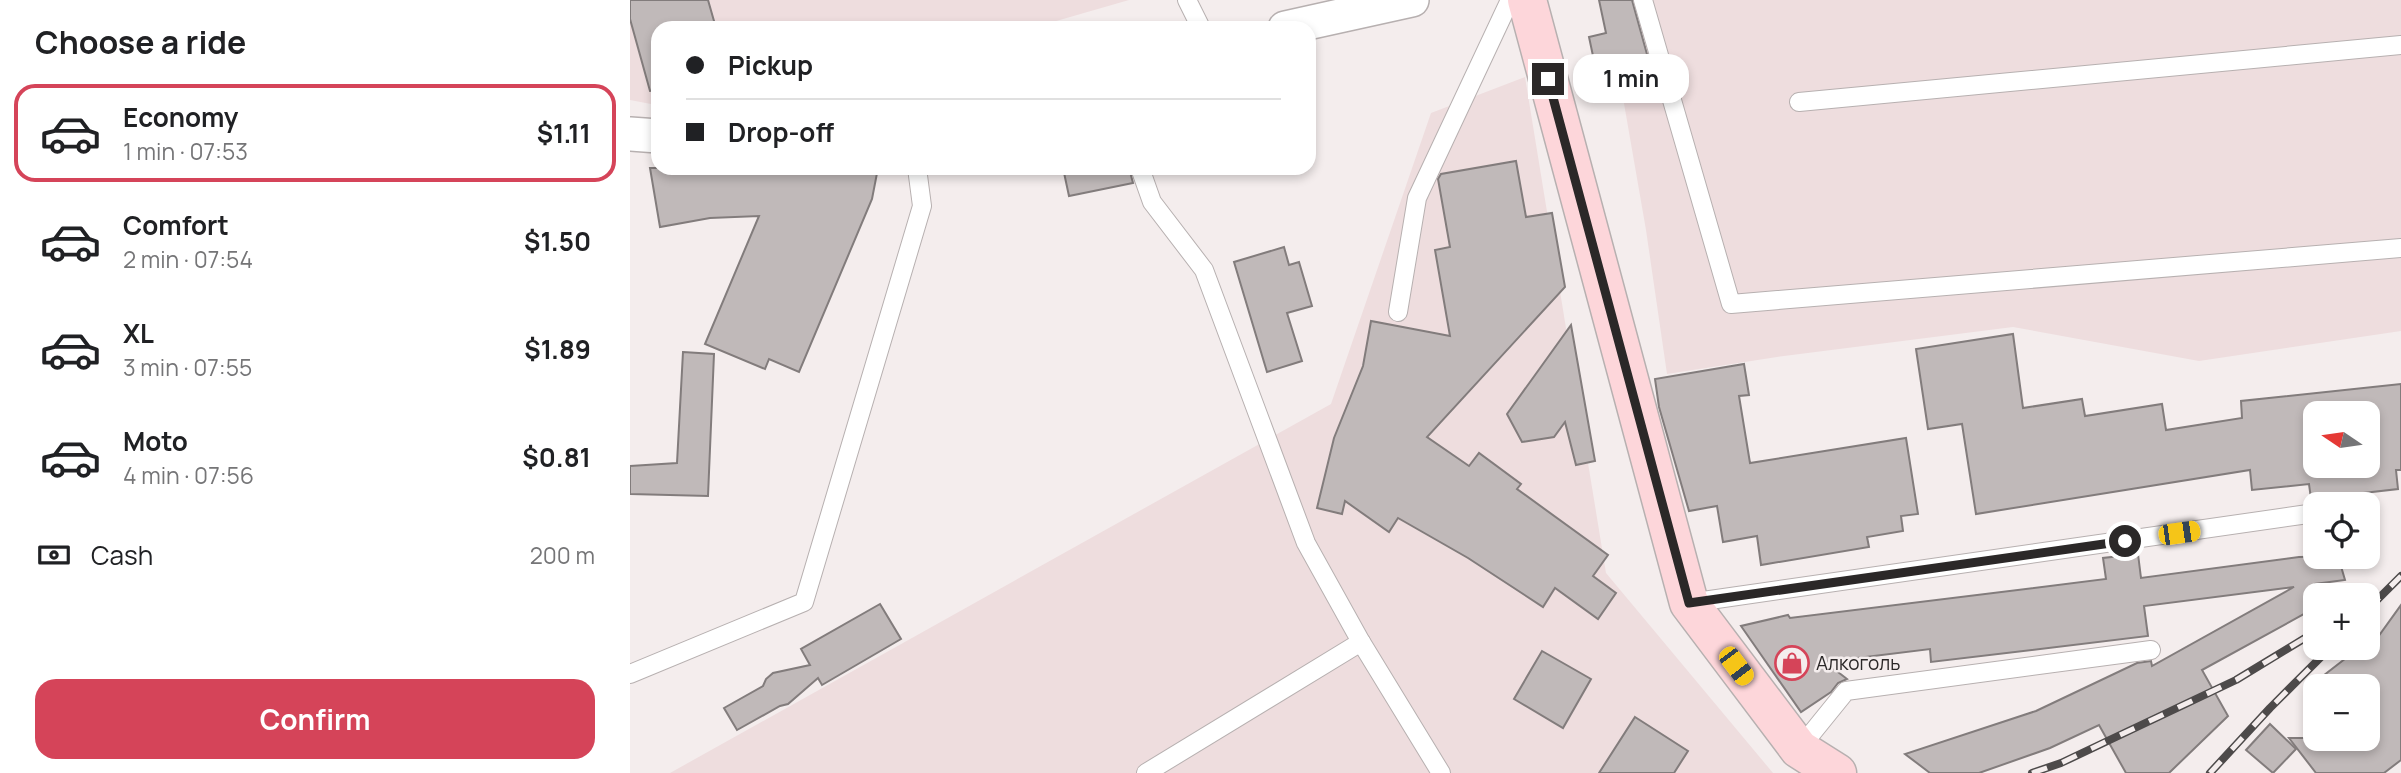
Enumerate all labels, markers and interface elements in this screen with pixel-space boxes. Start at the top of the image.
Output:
text: Choose a ride [35,20,246,64]
text: Pickup [728,47,813,83]
callout: 1 min [1572,55,1688,104]
text: 1 min [1603,62,1659,94]
route end [1532,63,1564,95]
text: Economy [123,99,238,135]
icon: car [39,102,102,165]
text: Drop-off [728,114,834,150]
text: $1.11 [537,115,591,151]
text: 1 min · 07:53 [123,135,248,167]
text: Comfort [123,207,229,243]
icon: car [39,210,102,273]
text: $1.50 [524,223,591,259]
text: 2 min · 07:54 [123,243,253,275]
text: XL [123,315,154,351]
icon: car [39,318,102,381]
text: $1.89 [524,331,591,367]
text: 3 min · 07:55 [123,351,252,383]
north arrow [2303,401,2380,478]
map controls [2303,401,2380,751]
text: Moto [123,423,188,459]
icon: car [39,426,102,489]
text: $0.81 [522,439,591,475]
text: 4 min · 07:56 [123,459,254,491]
button: locate [2303,492,2380,569]
car [2157,520,2202,546]
route start [2109,525,2141,557]
icon: cash [35,536,73,574]
text: Cash [91,537,153,573]
text: 200 m [530,539,595,571]
button: + [2303,583,2380,660]
car [1715,643,1758,689]
shop icon: Алкоголь [1773,644,1811,682]
place label: Алкоголь [1816,650,1900,676]
button: − [2303,674,2380,751]
button: Confirm [35,679,595,759]

